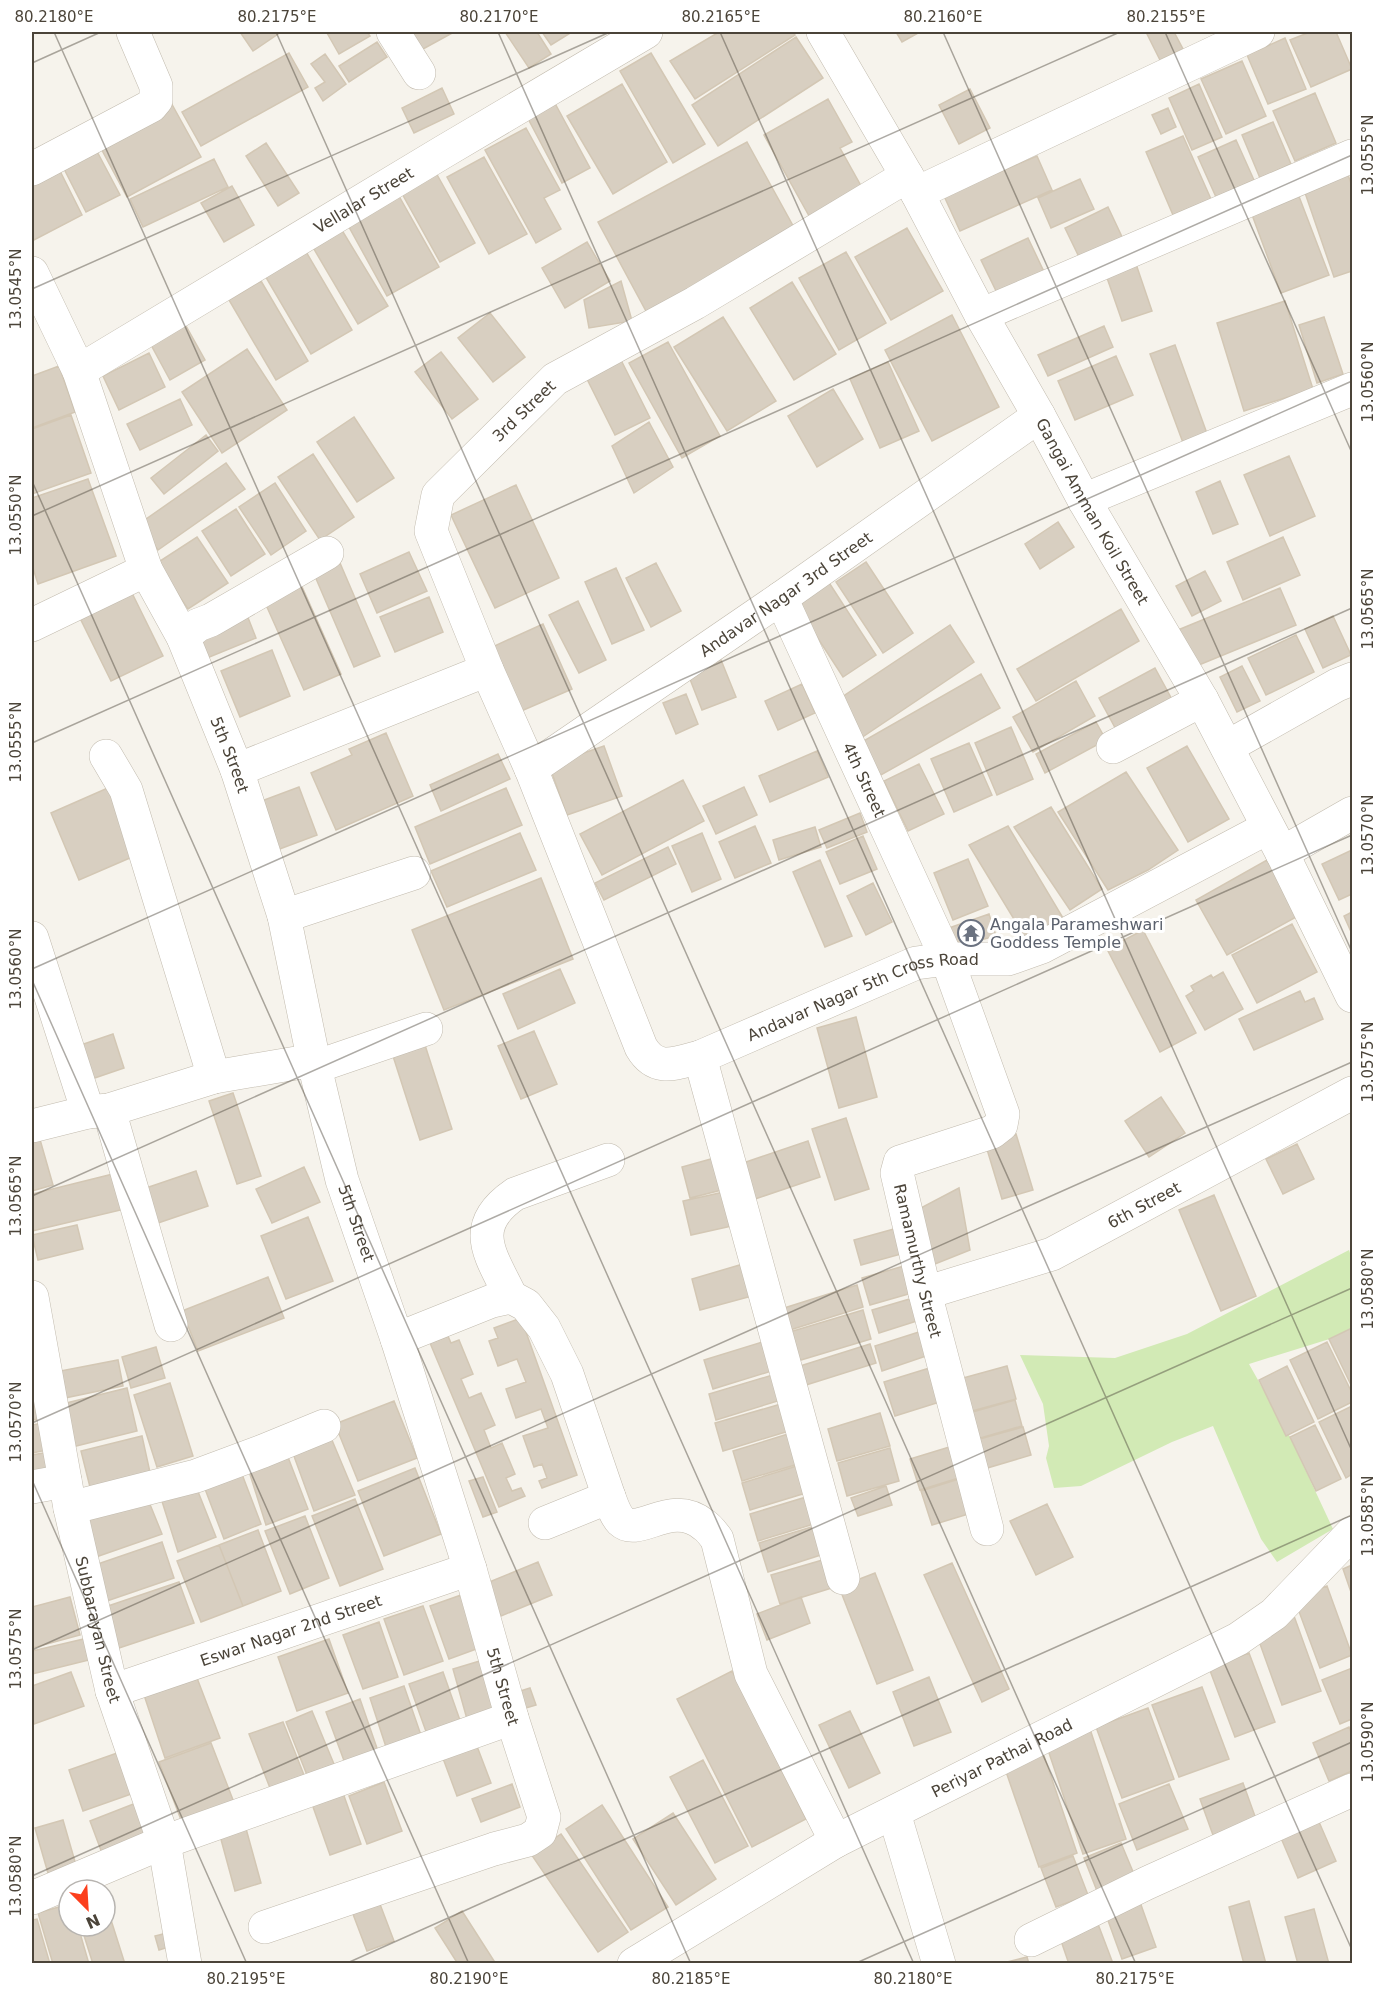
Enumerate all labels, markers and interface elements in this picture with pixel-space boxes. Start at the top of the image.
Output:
text: 80.2180°E [14,8,94,26]
text: 80.2175°E [237,8,317,26]
text: 80.2170°E [459,8,539,26]
text: 80.2165°E [681,8,761,26]
text: 80.2160°E [903,8,983,26]
text: 80.2155°E [1126,8,1206,26]
text: 13.0555°N [1359,115,1377,195]
street label: Vellalar Street [310,163,417,237]
text: 13.0545°N [7,249,25,329]
text: 13.0560°N [1359,342,1377,422]
street label: 3rd Street [489,376,559,446]
street label: Gangai Amman Koil Street [1032,415,1153,608]
text: 13.0550°N [7,475,25,555]
street label: Andavar Nagar 3rd Street [696,527,876,660]
text: 13.0565°N [1359,569,1377,649]
text: 13.0555°N [7,702,25,782]
street label: 5th Street [207,714,253,795]
street label: 4th Street [839,739,890,820]
text: 13.0570°N [1359,795,1377,875]
place label: Angala Parameshwari Goddess Temple [990,915,1163,952]
temple icon: Angala Parameshwari Goddess Temple [956,918,986,948]
text: 13.0560°N [7,929,25,1009]
street label: Andavar Nagar 5th Cross Road [744,949,979,1045]
text: 13.0575°N [1359,1022,1377,1102]
text: 13.0565°N [7,1156,25,1236]
street label: 6th Street [1104,1177,1184,1232]
street label: 5th Street [335,1182,379,1264]
street label: Ramamurthy Street [890,1182,946,1340]
text: 13.0580°N [1359,1249,1377,1329]
text: 13.0570°N [7,1382,25,1462]
text: 13.0585°N [1359,1476,1377,1556]
street label: Subbarayan Street [72,1554,125,1705]
street label: Eswar Nagar 2nd Street [198,1590,384,1670]
text: 13.0575°N [7,1609,25,1689]
street label: 5th Street [483,1645,523,1728]
text: 13.0590°N [1359,1702,1377,1782]
street label: Periyar Pathai Road [928,1714,1076,1801]
text: 13.0580°N [7,1836,25,1916]
north arrow [57,1878,117,1938]
text: N [83,1910,103,1933]
text: 80.2195°E [206,1970,286,1988]
text: 80.2190°E [429,1970,509,1988]
text: 80.2185°E [651,1970,731,1988]
text: 80.2180°E [873,1970,953,1988]
text: 80.2175°E [1095,1970,1175,1988]

